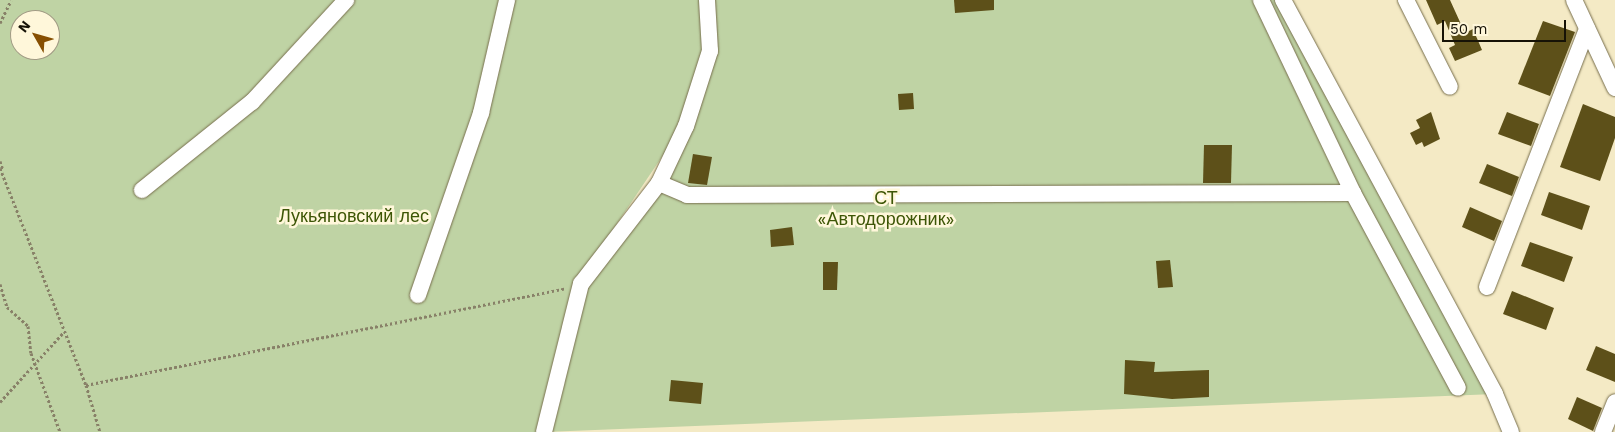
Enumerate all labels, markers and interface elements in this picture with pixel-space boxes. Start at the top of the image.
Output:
north arrow [10,10,60,60]
scale bar [1445,10,1569,42]
text: N [14,17,33,35]
text: 50 m [1450,20,1487,38]
park label: СТ «Автодорожник» [818,188,954,230]
park label: Лукьяновский лес [279,205,429,227]

